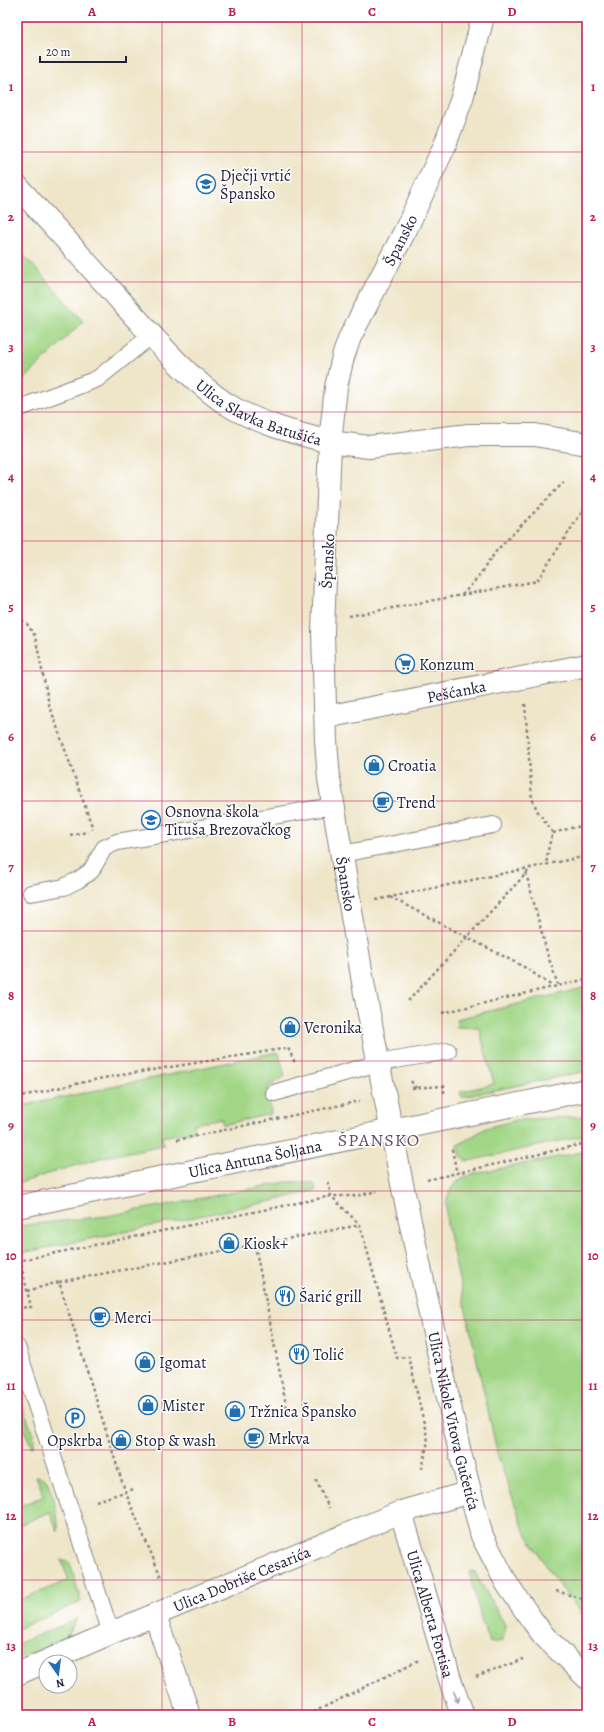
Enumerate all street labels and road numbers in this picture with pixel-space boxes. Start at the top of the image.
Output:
street label: Špansko [379,211,423,270]
street label: Ulica Slavka Batušića [191,375,325,452]
street label: Špansko [316,533,340,589]
street label: Pešćanka [425,675,489,709]
street label: Špansko [330,855,361,913]
street label: Ulica Antuna Šoljana [187,1135,324,1184]
street label: Ulica Nikole Vitova Gučetića [422,1330,485,1514]
street label: Ulica Dobriše Cesarića [170,1541,314,1618]
street label: Ulica Alberta Fortisa [401,1547,459,1681]

